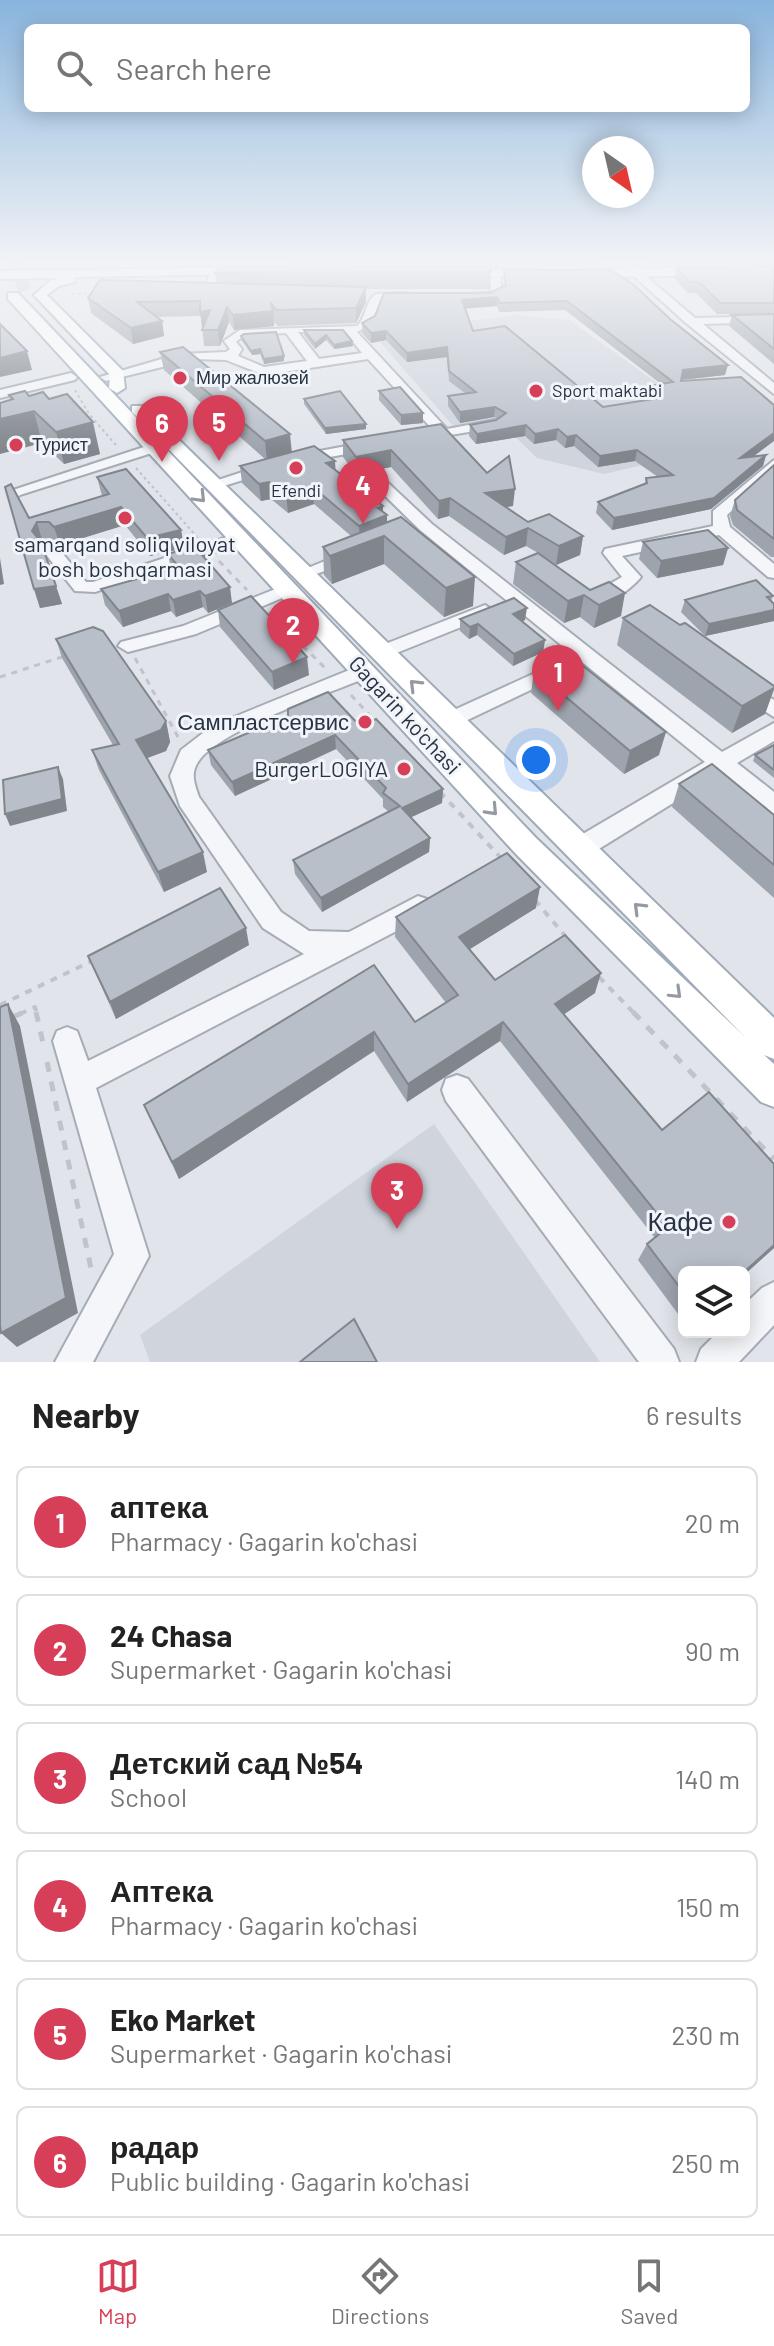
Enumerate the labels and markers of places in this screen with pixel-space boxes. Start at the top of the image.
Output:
place label: Мир жалюзей [196,366,309,388]
marker: Мир жалюзей [171,369,189,387]
place label: Sport maktabi [552,379,662,401]
marker: Sport maktabi [527,382,545,400]
pin: 5 [193,395,245,461]
pin: 6 [136,396,188,462]
place label: Турист [32,433,88,455]
marker: Турист [7,436,25,454]
pin: 4 [337,458,389,524]
marker: Efendi [287,459,305,477]
place label: Efendi [271,479,321,501]
marker: samarqand soliq viloyat bosh boshqarmasi [116,509,134,527]
place label: samarqand soliq viloyat bosh boshqarmasi [14,530,236,581]
pin: 2 [267,598,319,664]
pin: 1 [532,645,584,711]
place label: Сампластсервис [177,708,349,735]
marker: Сампластсервис [356,713,374,731]
place label: BurgerLOGIYA [254,755,388,781]
marker: BurgerLOGIYA [395,760,413,778]
pin: 3 [371,1163,423,1229]
place label: Кафе [648,1205,713,1236]
marker: Кафе [720,1213,738,1231]

